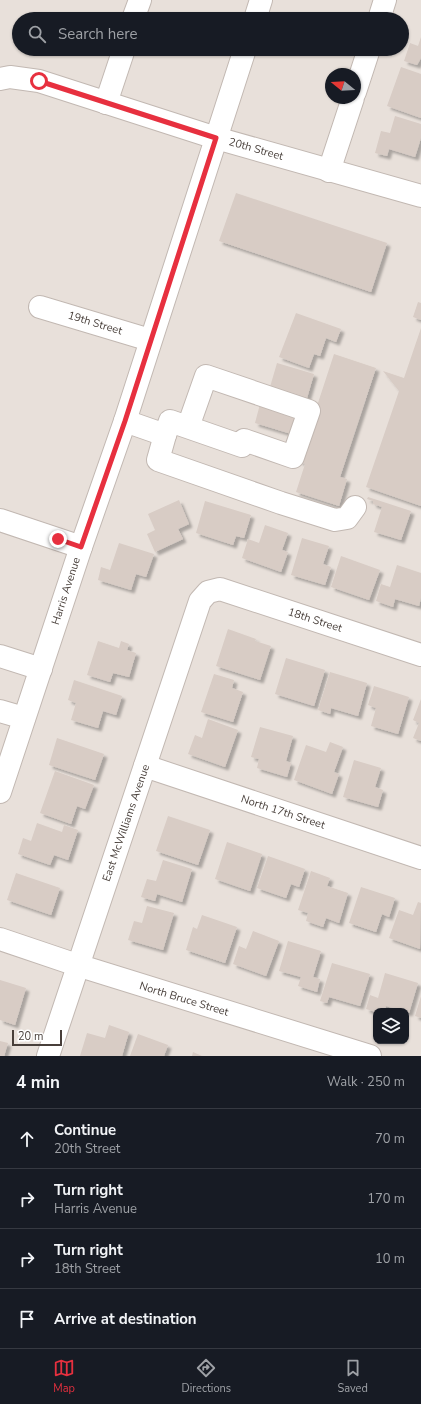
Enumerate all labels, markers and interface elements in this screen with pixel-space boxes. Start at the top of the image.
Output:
search box [12,12,409,56]
icon: search [26,23,48,45]
text: Search here [58,24,138,44]
north arrow [325,68,361,104]
route start [30,72,48,90]
street label: 20th Street [227,134,285,164]
street label: 19th Street [66,308,124,338]
route end [49,530,67,548]
street label: Harris Avenue [48,555,84,627]
street label: 18th Street [286,604,344,636]
street label: East McWilliams Avenue [99,762,153,884]
street label: North 17th Street [239,791,327,833]
street label: North Bruce Street [138,978,231,1020]
map controls [373,1008,409,1044]
button: layers [373,1008,409,1044]
scale bar [12,1028,62,1047]
text: 20 m [18,1029,43,1044]
text: 4 min [16,1071,60,1094]
text: Walk · 250 m [327,1073,405,1091]
text: Continue [54,1120,116,1140]
icon: ahead [16,1128,38,1150]
text: 70 m [375,1130,405,1148]
text: 20th Street [54,1140,120,1158]
text: Turn right [54,1180,123,1200]
icon: right [16,1188,38,1210]
text: 170 m [367,1190,405,1208]
text: Harris Avenue [54,1200,137,1218]
text: Turn right [54,1240,123,1260]
icon: right [16,1248,38,1270]
text: 10 m [375,1250,405,1268]
text: 18th Street [54,1260,120,1278]
icon: arrive [16,1308,38,1330]
text: Arrive at destination [54,1309,197,1329]
tab: Map [53,1357,75,1396]
tab: Directions [181,1357,231,1396]
tab: Saved [337,1357,368,1396]

